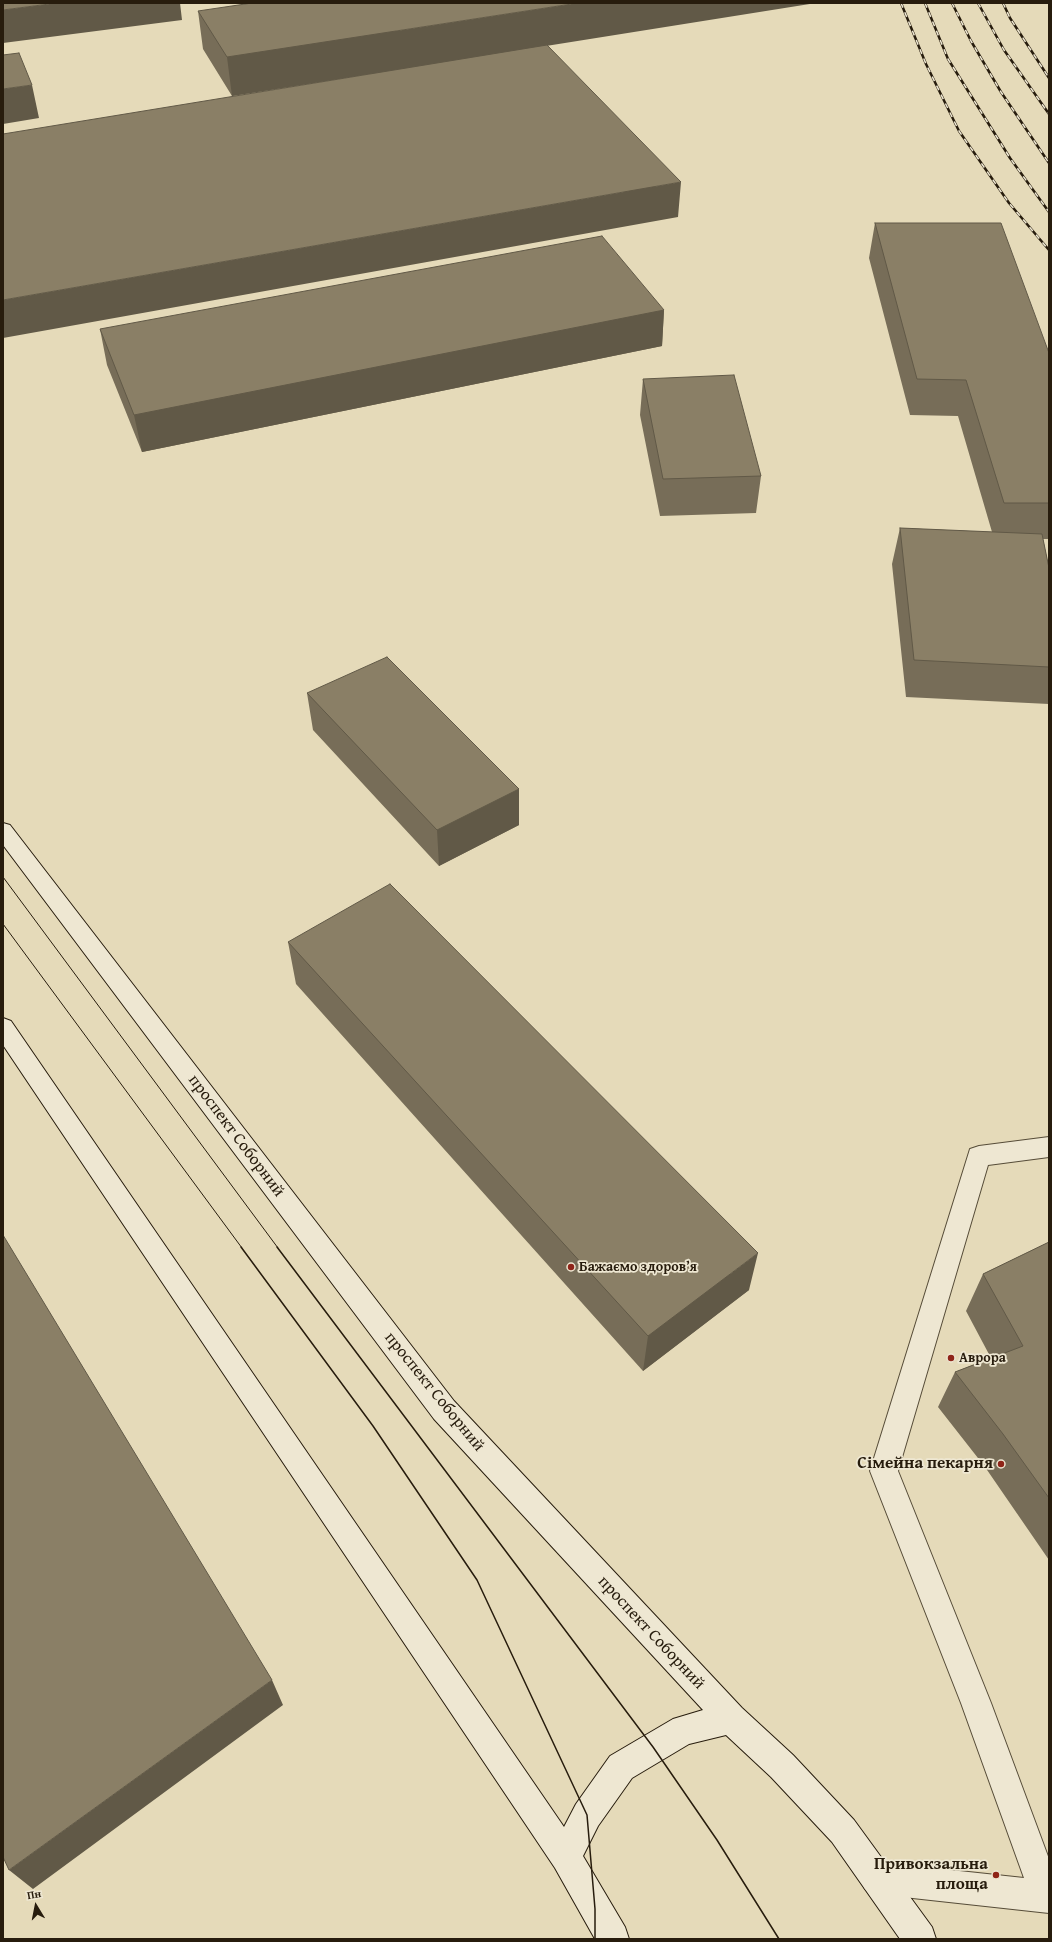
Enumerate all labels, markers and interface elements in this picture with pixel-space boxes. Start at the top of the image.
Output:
street label: проспект Соборний [183,1071,289,1201]
place label: Бажаємо здоровʼя [579,1259,697,1275]
marker: Бажаємо здоровʼя [566,1262,576,1272]
street label: проспект Соборний [380,1328,488,1456]
place label: Аврора [959,1350,1006,1366]
marker: Аврора [946,1353,956,1363]
place label: Сімейна пекарня [857,1454,993,1474]
marker: Сімейна пекарня [996,1459,1006,1469]
street label: проспект Соборний [593,1572,709,1694]
place label: Привокзальна площа [874,1855,988,1895]
marker: Привокзальна площа [991,1870,1001,1880]
text: Пн [26,1885,42,1903]
north arrow [16,1886,56,1926]

